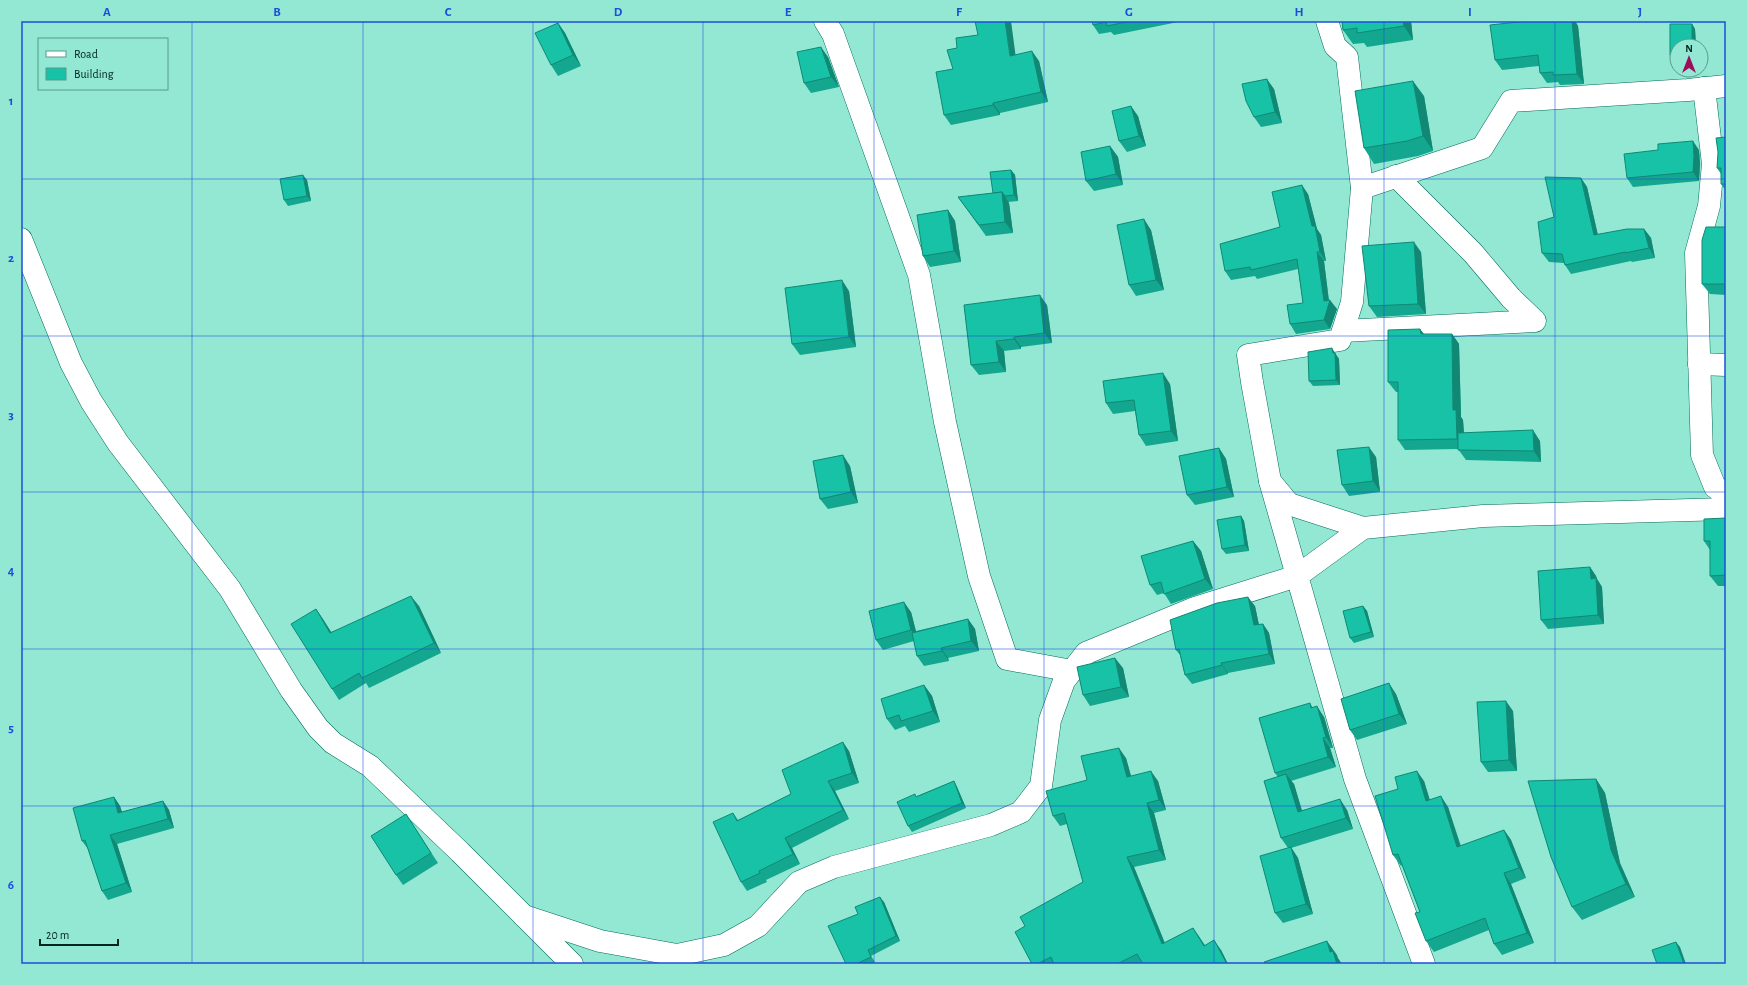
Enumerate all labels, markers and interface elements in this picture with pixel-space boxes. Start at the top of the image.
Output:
text: A [103,6,111,19]
text: B [273,6,281,19]
text: C [445,6,452,19]
text: D [614,6,623,19]
text: E [785,6,792,19]
text: F [956,6,963,19]
text: G [1125,6,1133,19]
text: H [1294,6,1304,19]
text: I [1468,6,1472,19]
text: J [1638,6,1642,19]
legend [38,38,168,90]
north arrow [1669,38,1709,78]
text: N [1685,43,1693,54]
text: Road [74,48,98,60]
text: Building [74,68,114,80]
text: 1 [9,95,13,108]
text: 2 [8,252,14,265]
text: 3 [8,409,14,422]
text: 4 [8,565,15,578]
text: 5 [8,722,14,735]
text: 6 [8,879,14,892]
scale bar [40,921,118,947]
text: 20 m [46,929,69,941]

